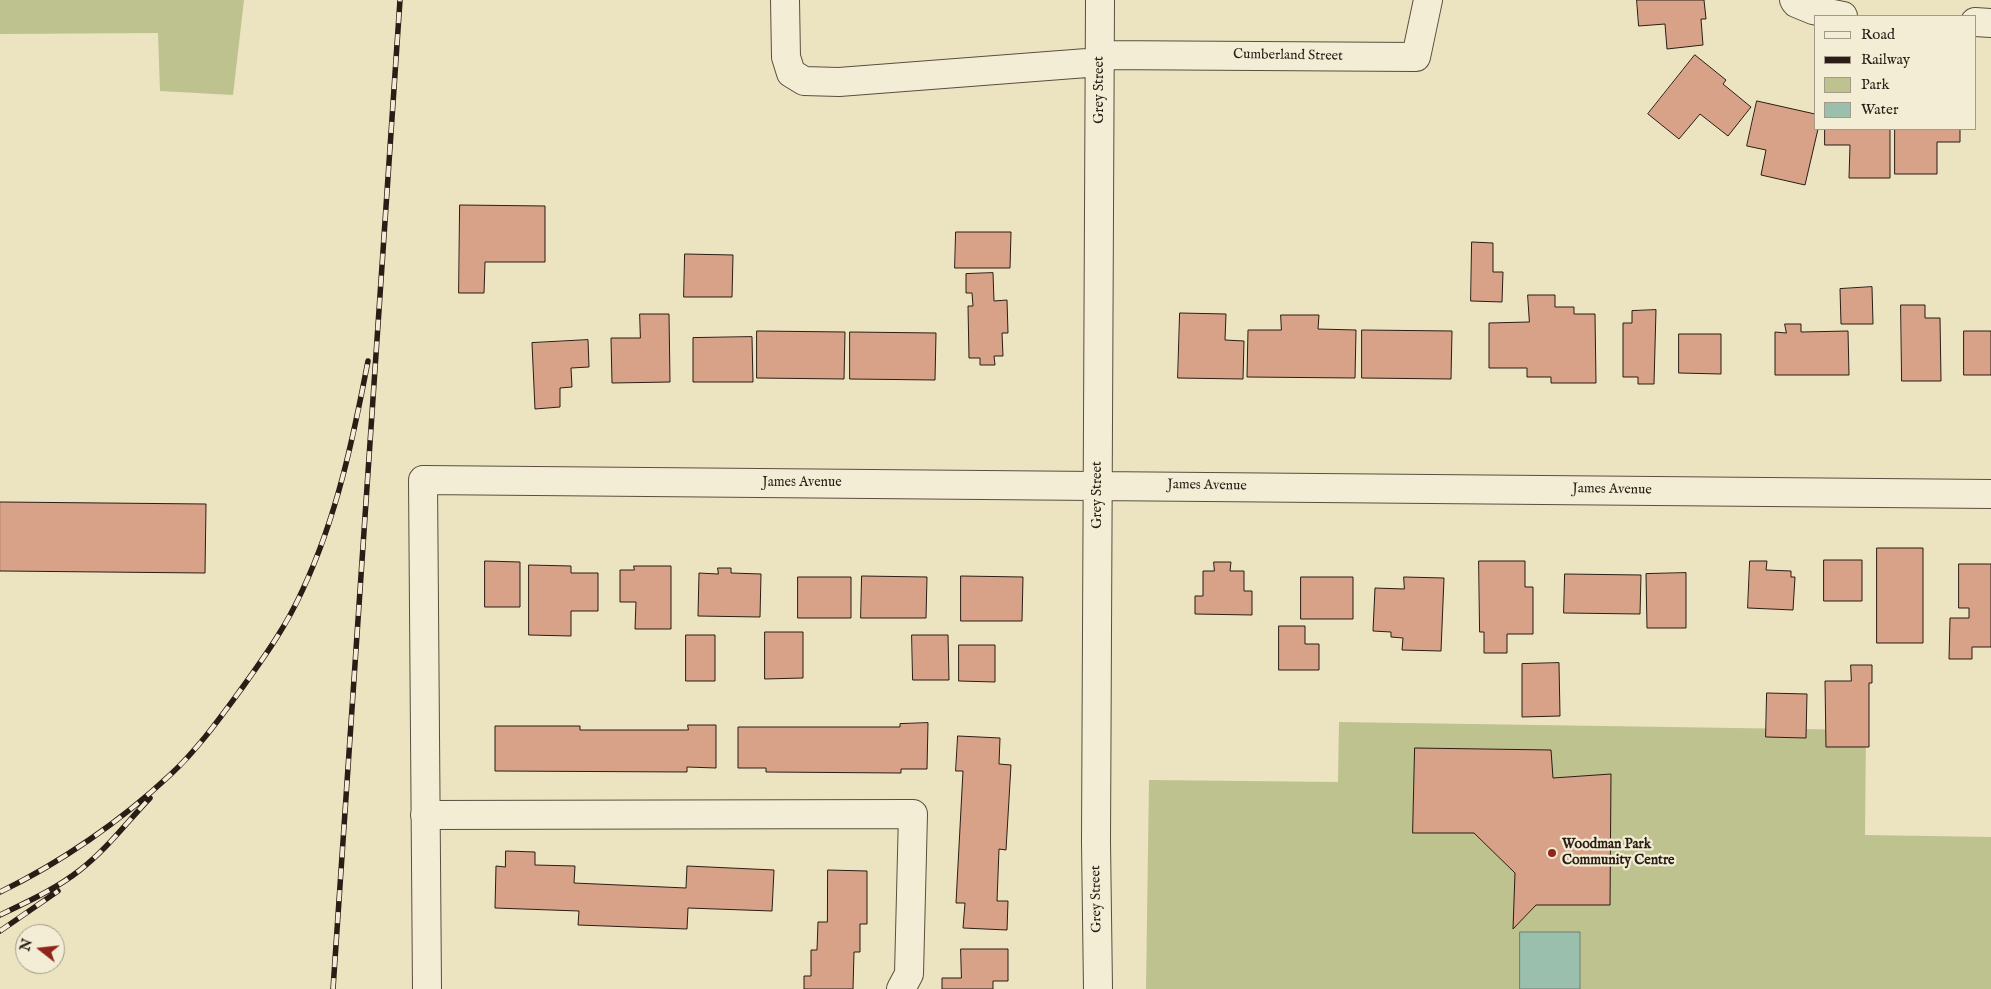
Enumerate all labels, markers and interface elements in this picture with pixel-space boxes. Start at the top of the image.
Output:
legend [1814,15,1976,130]
text: Road [1861,25,1895,44]
street label: Cumberland Street [1233,47,1343,65]
text: Railway [1861,50,1910,69]
street label: Grey Street [1092,56,1108,124]
text: Park [1861,75,1890,94]
text: Water [1861,100,1898,119]
street label: Grey Street [1090,461,1106,529]
street label: James Avenue [762,475,842,491]
street label: James Avenue [1167,477,1247,495]
street label: James Avenue [1572,481,1652,499]
place label: Woodman Park Community Centre [1562,837,1674,870]
marker: Woodman Park Community Centre [1546,847,1558,859]
street label: Grey Street [1088,865,1106,933]
north arrow [15,924,65,974]
text: N [16,937,37,953]

